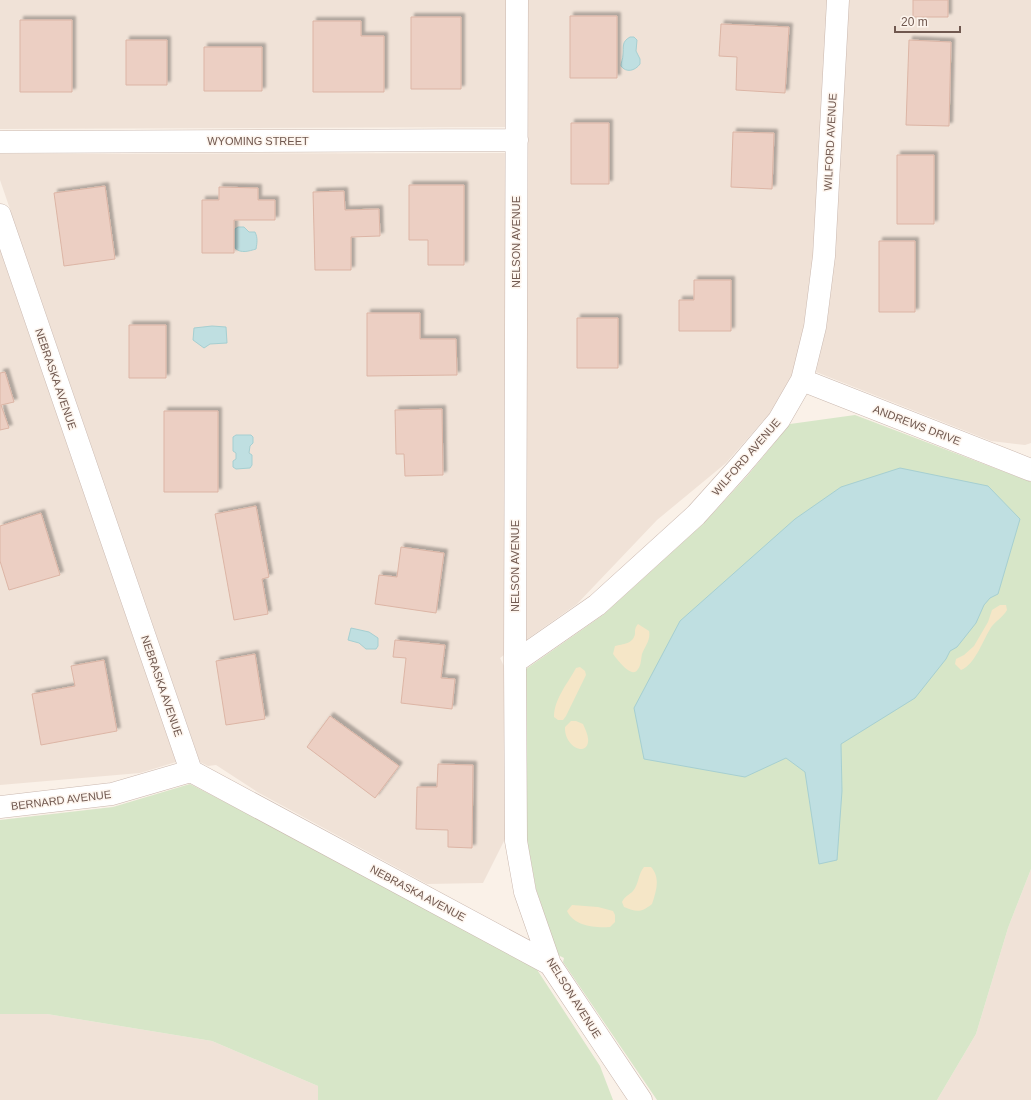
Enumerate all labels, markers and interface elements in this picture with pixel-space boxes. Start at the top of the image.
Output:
scale bar [895,8,960,34]
text: 20 m [901,15,928,29]
street label: WILFORD AVENUE [821,93,839,191]
street label: WYOMING STREET [207,135,309,147]
street label: NELSON AVENUE [510,196,522,288]
street label: NEBRASKA AVENUE [33,327,79,431]
street label: ANDREWS DRIVE [871,403,963,447]
street label: WILFORD AVENUE [709,416,783,498]
street label: NELSON AVENUE [509,520,521,612]
street label: NEBRASKA AVENUE [139,634,185,738]
street label: BERNARD AVENUE [10,788,112,812]
street label: NEBRASKA AVENUE [368,863,468,923]
street label: NELSON AVENUE [545,956,603,1040]

